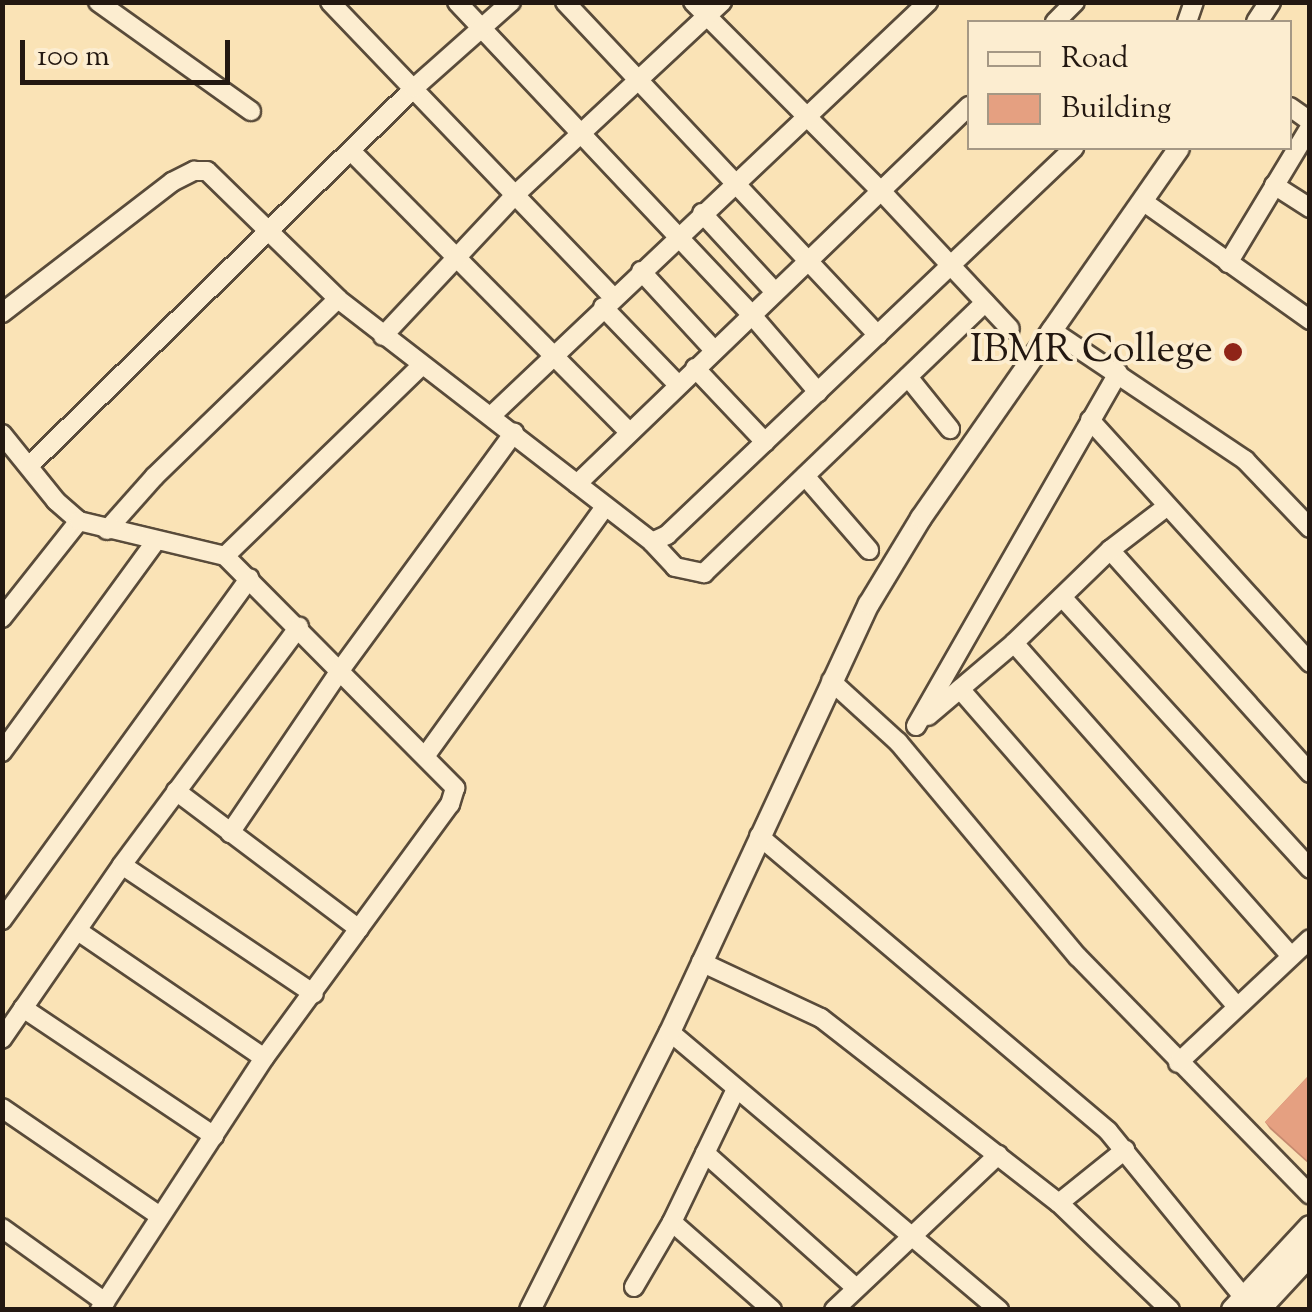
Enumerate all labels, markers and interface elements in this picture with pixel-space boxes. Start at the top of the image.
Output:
scale bar [25,20,235,82]
legend [967,20,1292,150]
text: 100 m [37,36,110,79]
text: Road [1061,38,1128,81]
text: Building [1061,88,1171,131]
place label: IBMR College [970,328,1213,376]
marker: IBMR College [1222,341,1244,363]

